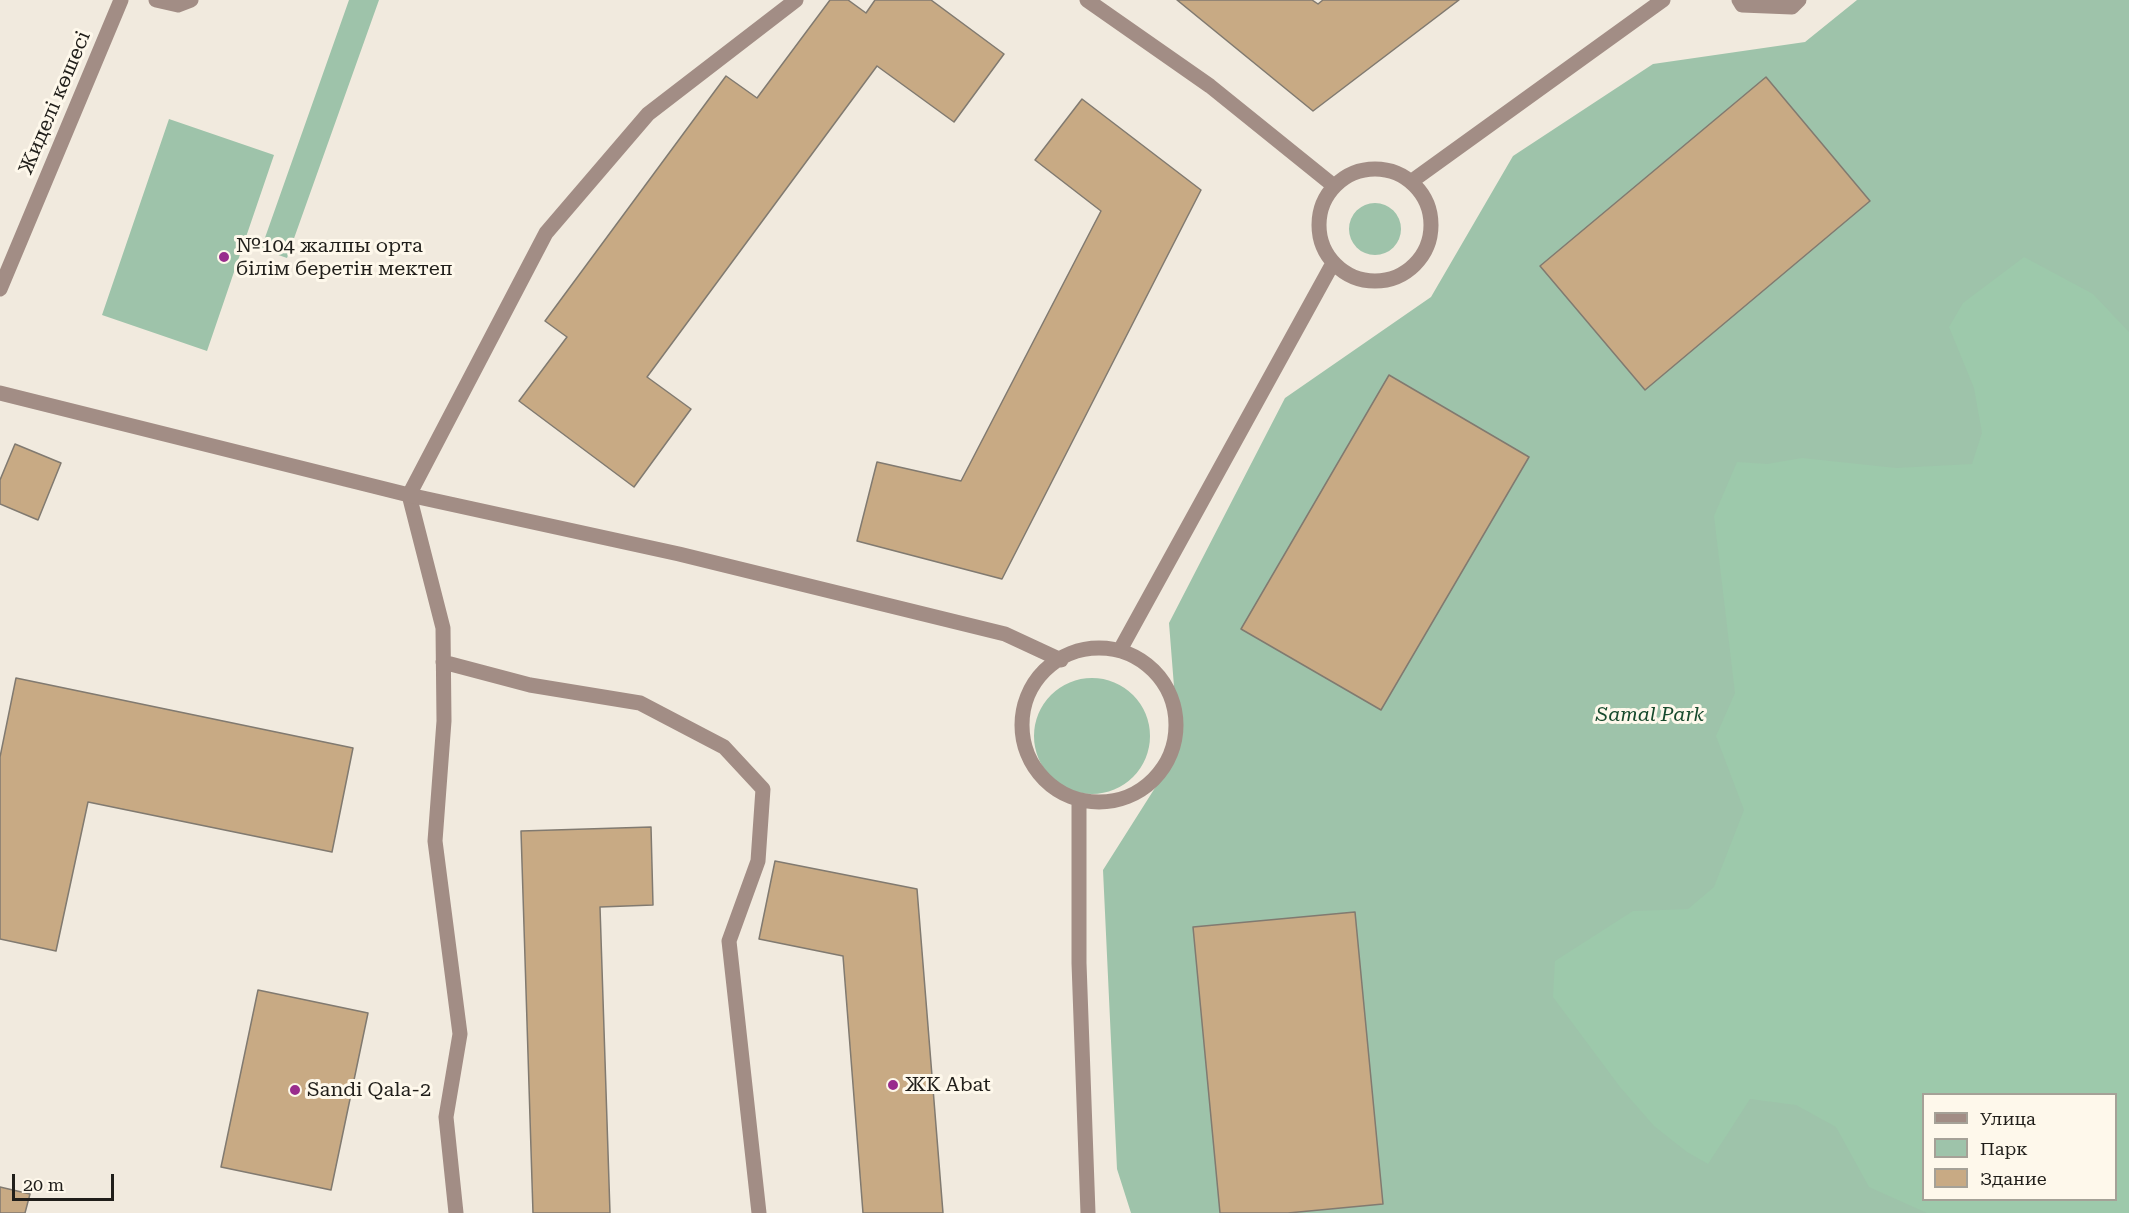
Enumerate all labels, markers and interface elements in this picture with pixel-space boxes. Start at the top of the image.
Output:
street label: Жиделі көшесі [14,28,96,178]
place label: №104 жалпы орта білім беретін мектеп [236,234,452,281]
marker: №104 жалпы орта білім беретін мектеп [217,250,231,264]
park label: Samal Park [1596,703,1704,727]
place label: ЖК Abat [905,1073,991,1097]
place label: Sandi Qala-2 [307,1078,431,1102]
marker: ЖК Abat [886,1078,900,1092]
marker: Sandi Qala-2 [288,1083,302,1097]
legend [1922,1093,2117,1201]
text: Улица [1980,1108,2036,1129]
text: Парк [1980,1138,2028,1159]
scale bar [15,1162,117,1200]
text: Здание [1980,1168,2047,1189]
text: 20 m [23,1174,64,1195]

